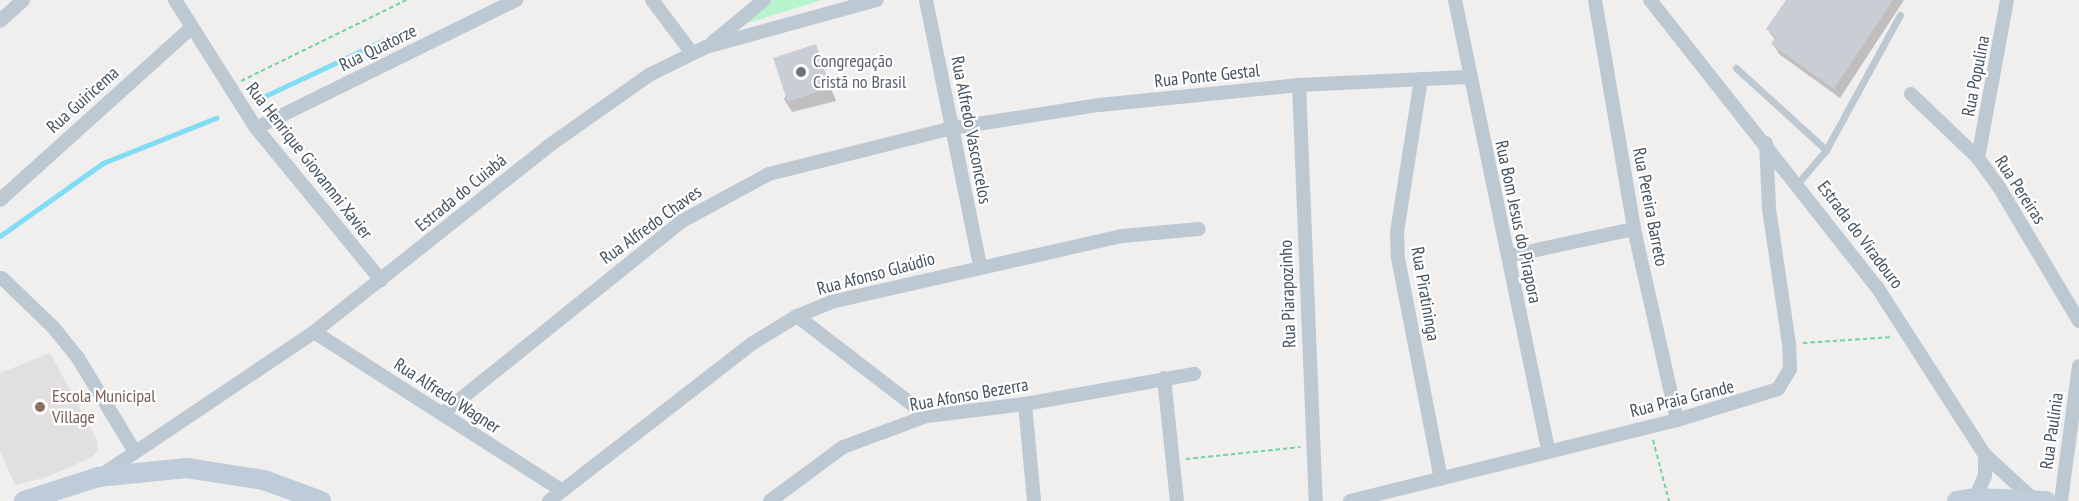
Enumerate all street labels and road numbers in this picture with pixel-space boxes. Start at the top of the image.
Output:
street label: Rua Quatorze [336,20,420,76]
street label: Rua Populina [1958,34,1994,118]
street label: Rua Alfredo Vasconcelos [946,54,996,206]
street label: Rua Ponte Gestal [1153,60,1261,92]
street label: Rua Guiricema [43,62,123,138]
street label: Rua Henrique Giovannni Xavier [241,78,377,244]
street label: Rua Bom Jesus do Pirapora [1490,139,1546,305]
street label: Rua Pereira Barreto [1628,146,1672,268]
street label: Estrada do Cuiabá [411,150,511,236]
street label: Rua Pereiras [1990,152,2050,228]
street label: Estrada do Viradouro [1812,177,1908,293]
street label: Rua Alfredo Chaves [596,181,706,269]
street label: Rua Piarapozinho [1275,240,1301,348]
street label: Rua Piratininga [1406,245,1444,343]
street label: Rua Afonso Glaúdio [815,248,937,300]
street label: Rua Alfredo Wagner [389,353,505,439]
street label: Rua Afonso Bezerra [908,374,1030,416]
street label: Rua Praia Grande [1628,376,1736,422]
street label: Rua Paulínia [2036,391,2068,471]

